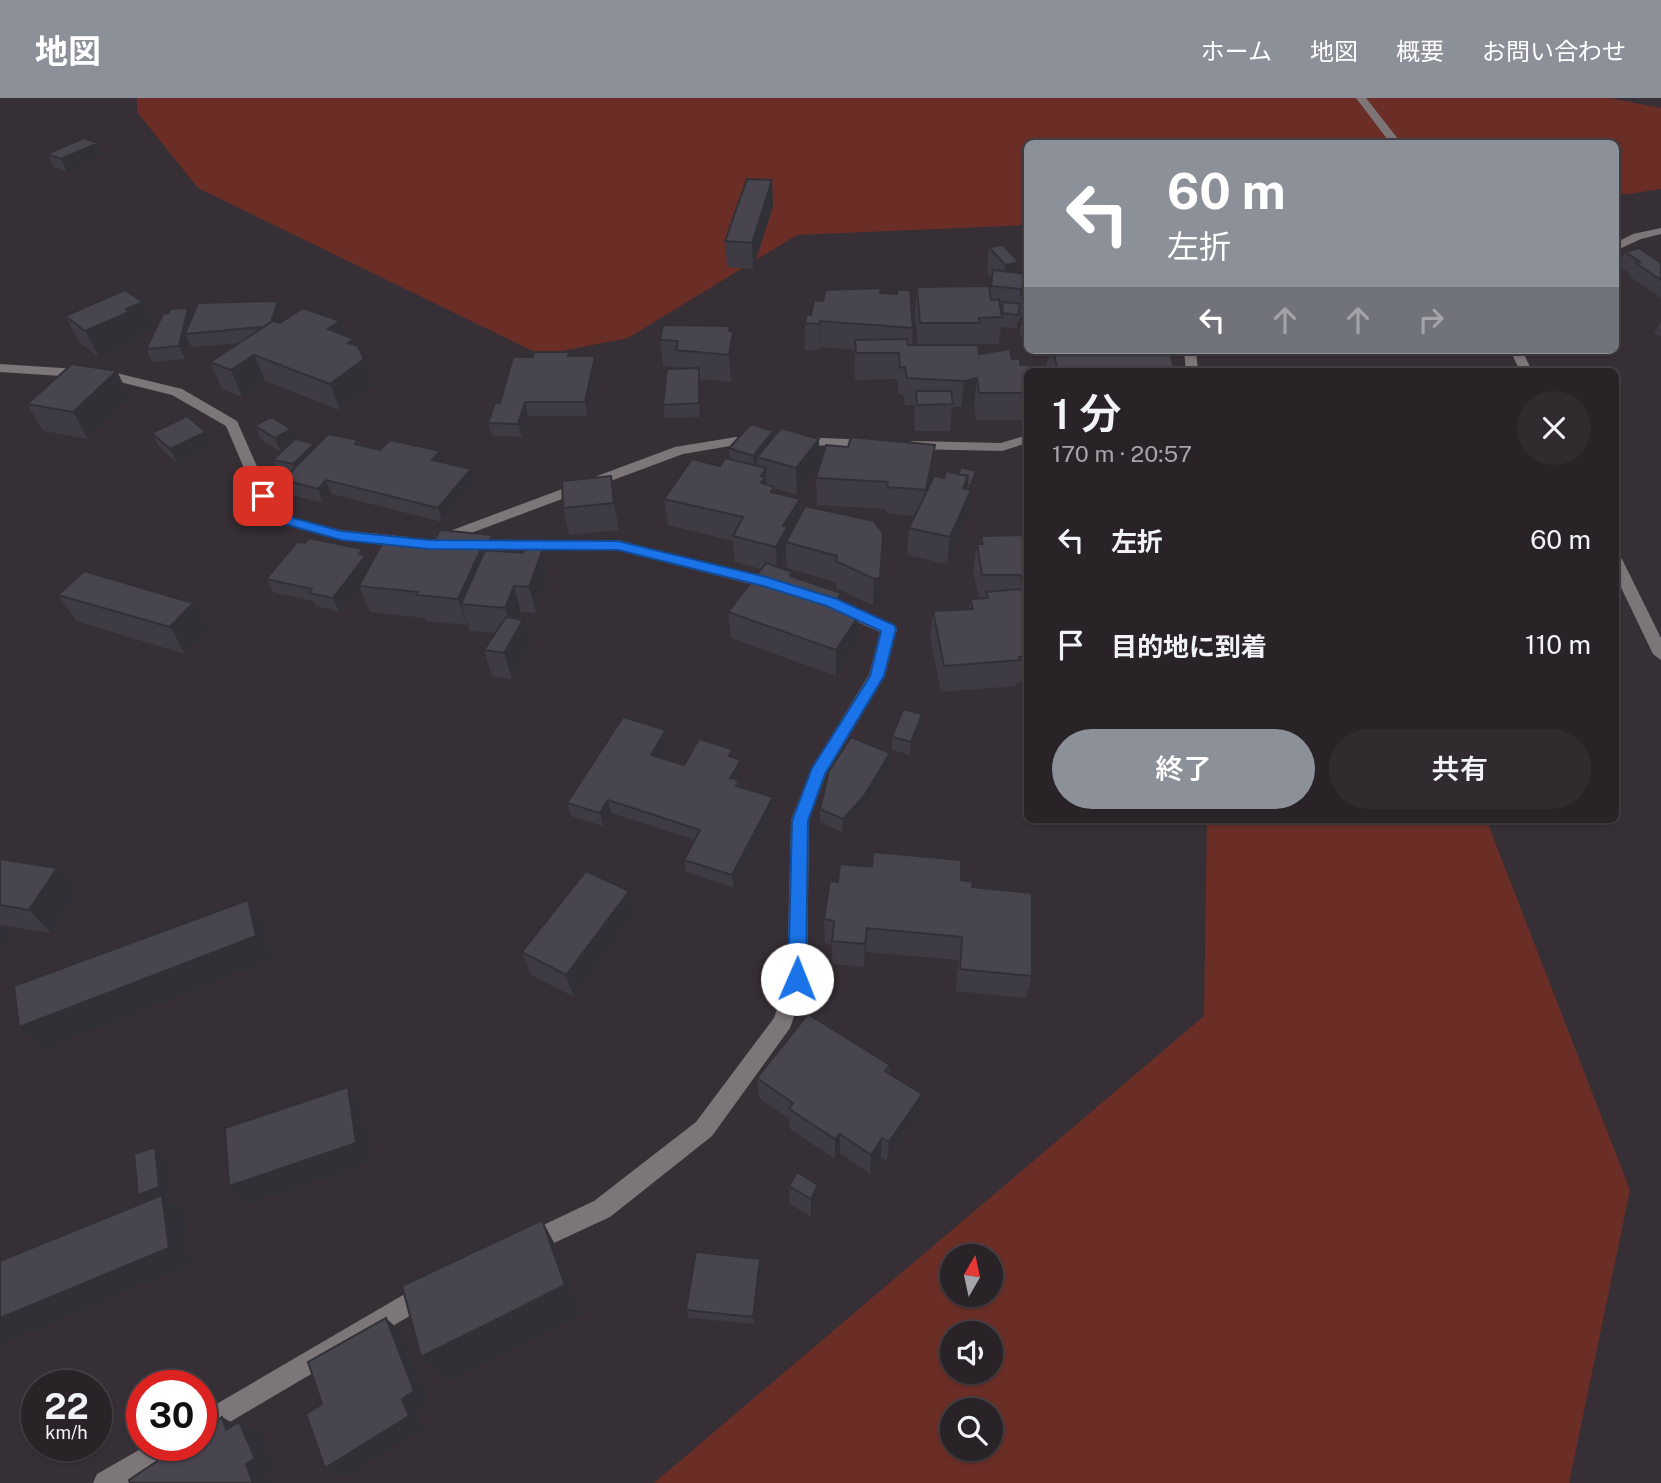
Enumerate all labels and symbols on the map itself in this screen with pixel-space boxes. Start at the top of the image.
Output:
pin [233,466,293,526]
position arrow [760,942,834,1016]
north arrow [940,1244,1003,1307]
speed limit sign: 30 [126,1370,217,1461]

